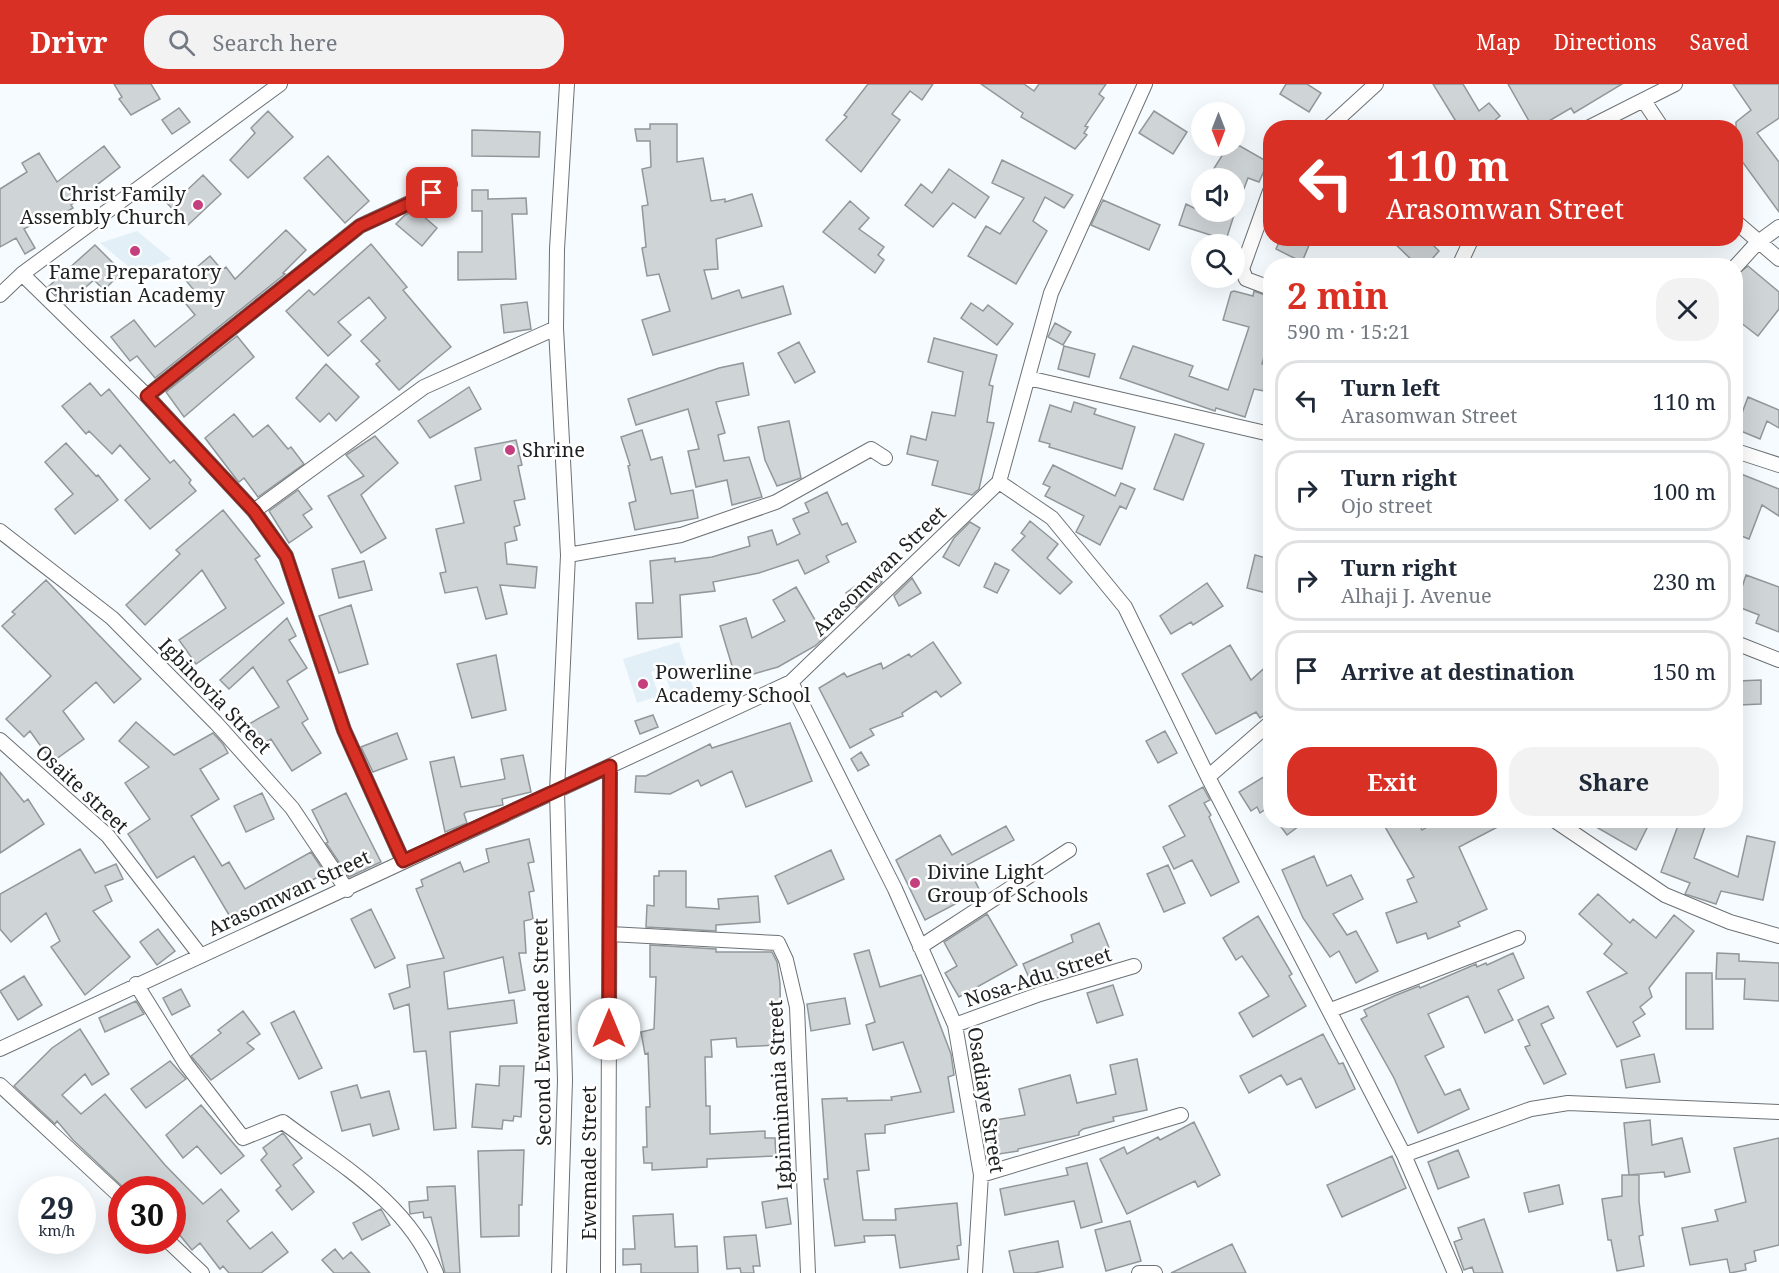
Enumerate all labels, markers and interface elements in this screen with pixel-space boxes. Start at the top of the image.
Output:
search box [144,15,564,69]
text: Drivr [30,23,108,61]
icon: search [165,26,198,59]
text: Search here [213,27,337,57]
text: Map [1476,28,1521,56]
text: Directions [1554,28,1656,56]
text: Saved [1689,28,1749,56]
north arrow [1191,102,1245,156]
map controls [1191,102,1245,288]
text: 110 m [1386,136,1510,193]
icon: left [1287,144,1365,222]
pin [406,167,457,218]
button: sound [1191,168,1245,222]
icon: arrive [415,176,448,209]
place label: Christ Family Assembly Church [20,180,187,230]
text: Arasomwan Street [1386,190,1624,227]
marker: Christ Family Assembly Church [191,198,205,212]
button: search [1191,234,1245,288]
marker: Fame Preparatory Christian Academy [128,244,142,258]
place label: Fame Preparatory Christian Academy [45,258,226,308]
text: 2 min [1287,271,1389,320]
button: close [1656,278,1719,341]
text: 590 m · 15:21 [1287,318,1410,345]
text: Turn left [1341,372,1440,402]
icon: left [1290,384,1323,417]
text: 110 m [1653,386,1716,416]
text: Arasomwan Street [1341,402,1517,429]
place label: Shrine [522,436,585,463]
marker: Shrine [503,443,517,457]
text: Turn right [1341,462,1457,492]
icon: right [1290,474,1323,507]
text: 100 m [1653,476,1716,506]
text: Ojo street [1341,492,1433,519]
street label: Arasomwan Street [806,500,951,642]
text: Turn right [1341,552,1457,582]
icon: right [1290,564,1323,597]
text: 230 m [1653,566,1716,596]
text: Alhaji J. Avenue [1341,582,1492,609]
street label: Igbinovia Street [153,632,278,760]
icon: arrive [1290,654,1323,687]
text: Arrive at destination [1341,656,1575,686]
text: 150 m [1653,656,1716,686]
place label: Powerline Academy School [655,658,810,708]
marker: Powerline Academy School [636,677,650,691]
street label: Osaite street [30,738,135,839]
button: Exit [1287,747,1497,816]
button: Share [1509,747,1719,816]
street label: Arasomwan Street [203,843,374,942]
place label: Divine Light Group of Schools [927,858,1088,908]
marker: Divine Light Group of Schools [908,876,922,890]
street label: Second Ewemade Street [526,918,557,1146]
street label: Nosa-Adu Street [961,940,1115,1013]
position arrow [577,997,641,1061]
street label: Igbinminania Street [761,999,798,1191]
street label: Osadiaye Street [962,1025,1011,1175]
street label: Ewemade Street [575,1086,602,1240]
speed limit sign: 30 [108,1176,186,1254]
text: 29 [40,1187,74,1228]
text: km/h [39,1220,75,1240]

